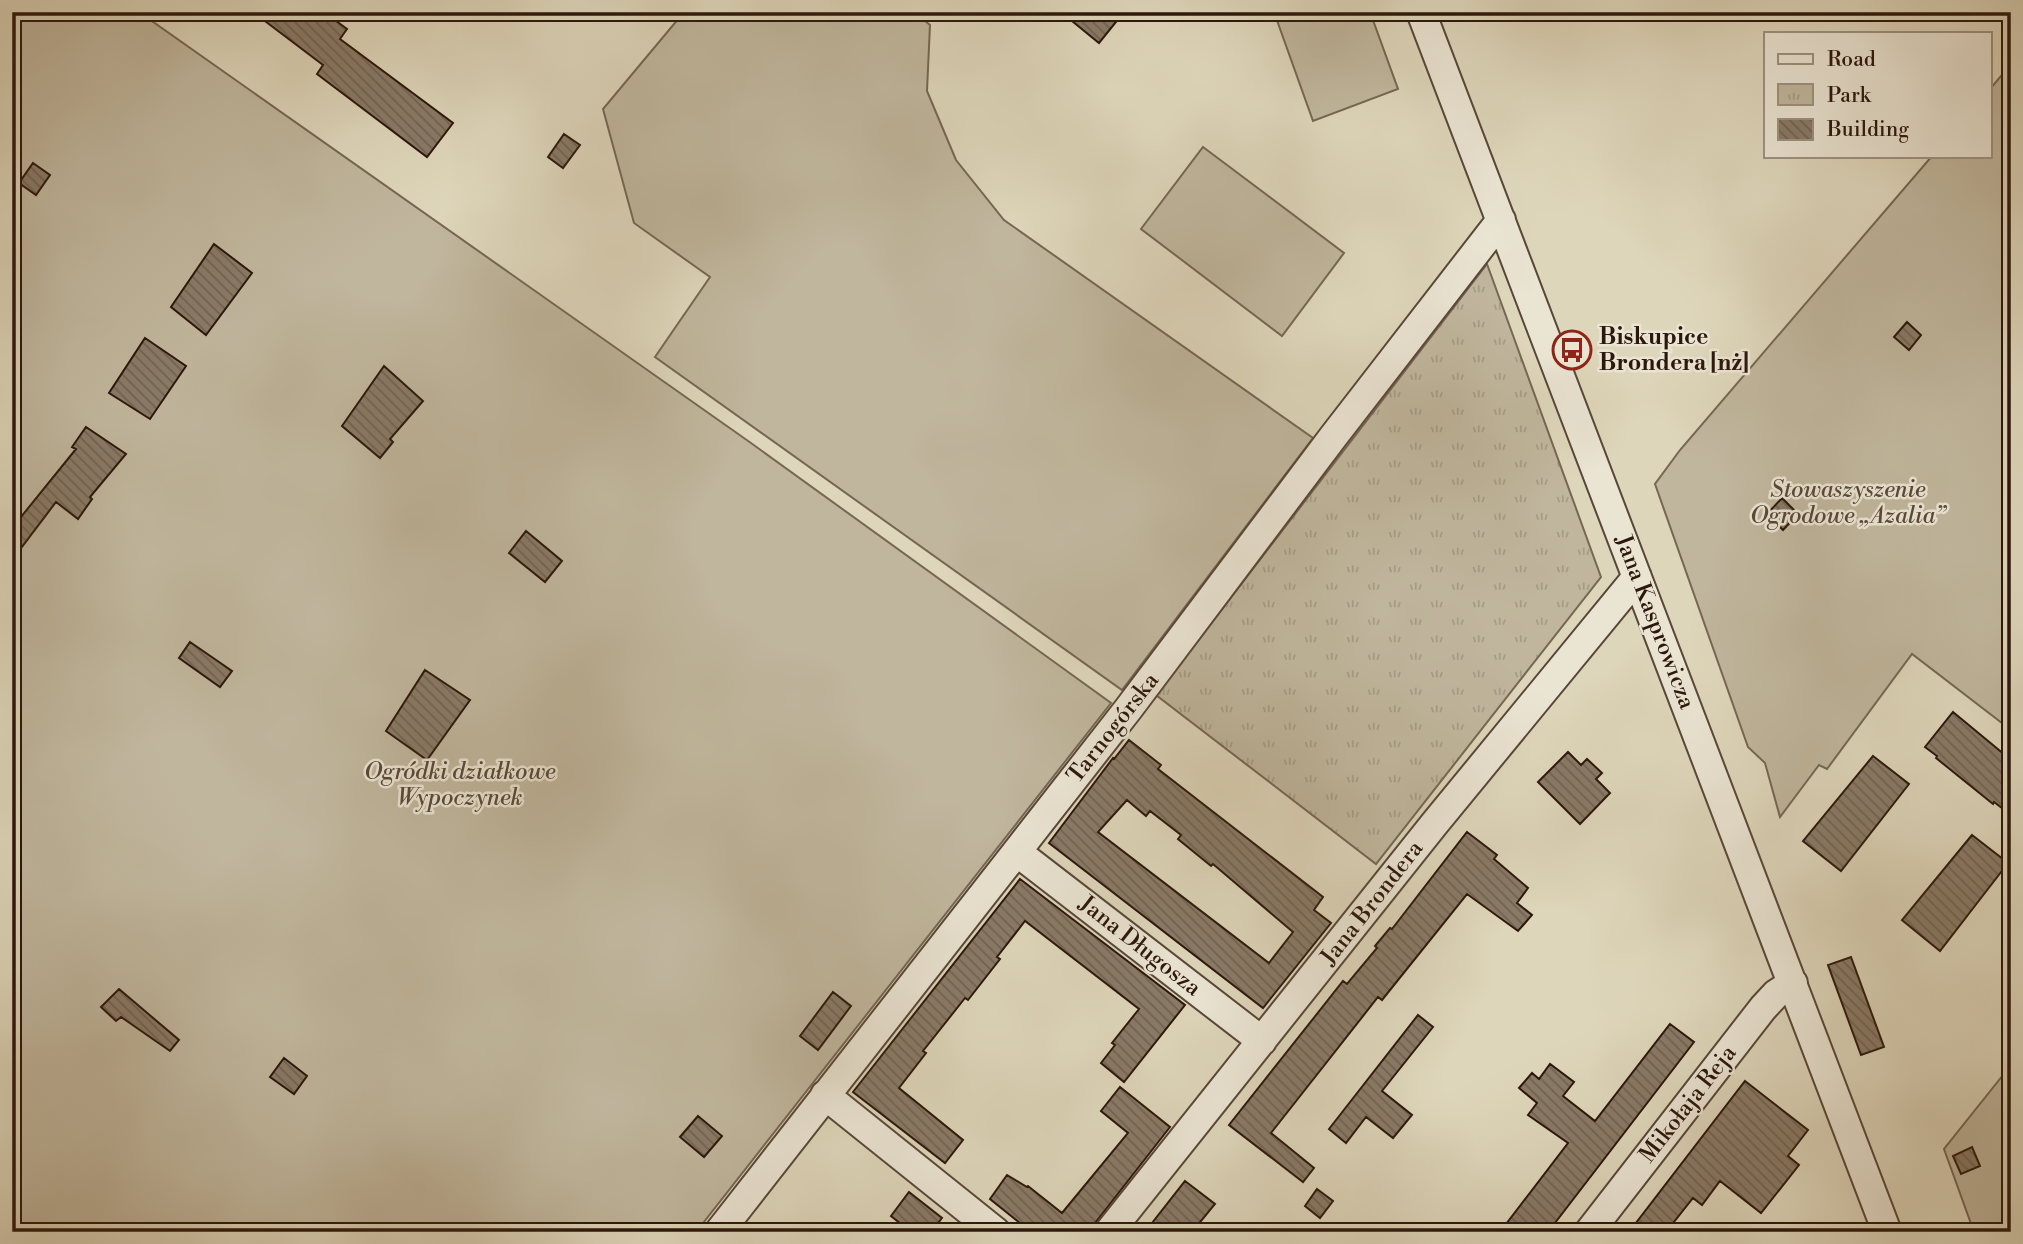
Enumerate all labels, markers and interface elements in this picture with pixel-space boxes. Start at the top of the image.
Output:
legend [1764,32,1992,158]
text: Road [1827,47,1876,73]
text: Park [1827,83,1872,109]
text: Building [1826,117,1909,143]
place label: Biskupice Brondera [nż] [1599,323,1750,377]
bus stop icon: Biskupice Brondera [nż] [1551,329,1593,371]
park label: Stowaszyszenie Ogrodowe „Azalia” [1750,476,1947,530]
street label: Jana Kasprowicza [1609,530,1701,713]
street label: Tarnogórska [1061,667,1165,789]
park label: Ogródki działkowe Wypoczynek [364,758,556,812]
street label: Jana Brondera [1314,835,1429,972]
street label: Jana Długosza [1073,889,1207,1002]
street label: Mikołaja Reja [1633,1039,1743,1168]

